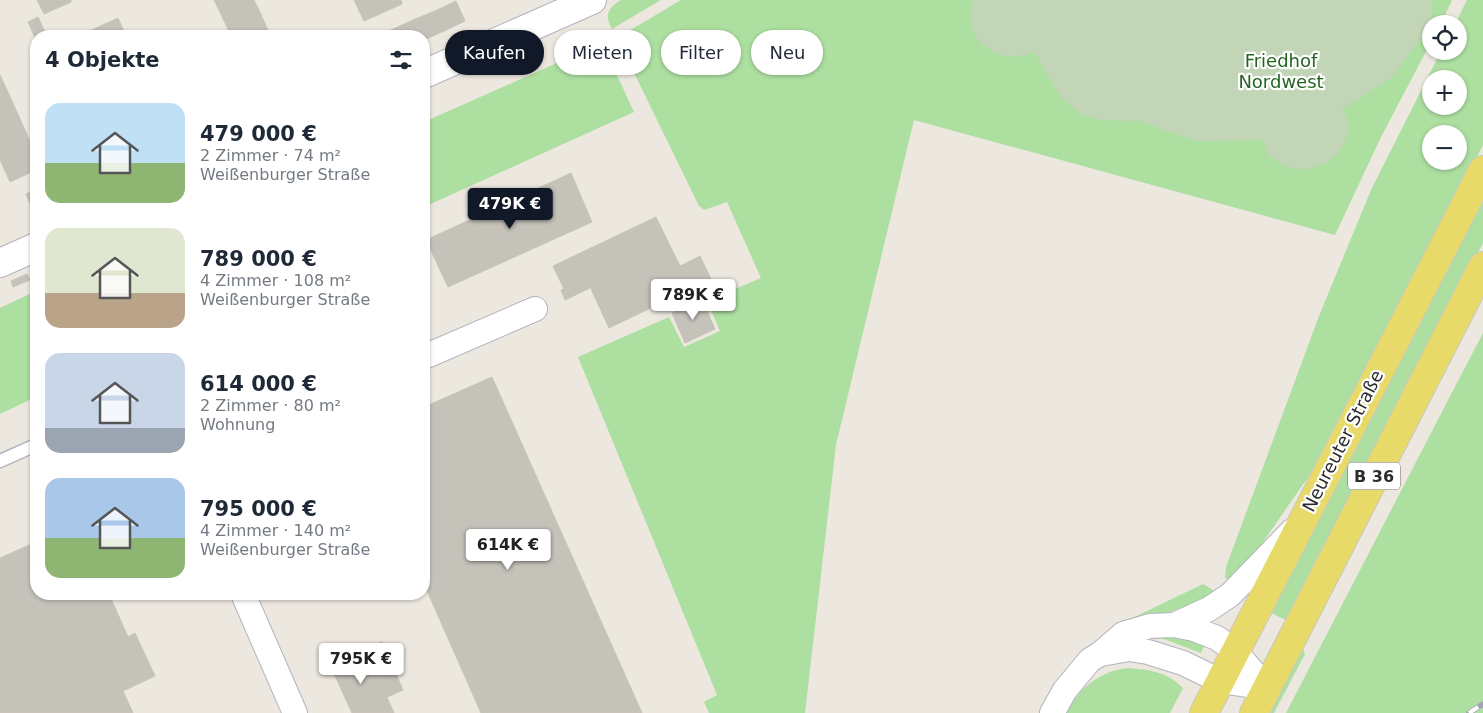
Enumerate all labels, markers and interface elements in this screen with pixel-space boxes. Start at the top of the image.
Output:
map controls [1422,15,1467,170]
button: locate [1422,15,1467,60]
chip: Kaufen [445,30,544,75]
chip: Mieten [554,30,651,75]
chip: Filter [661,30,741,75]
chip: Neu [751,30,823,75]
icon: filters [387,46,415,74]
text: 4 Objekte [45,48,160,72]
park label: Friedhof Nordwest [1238,50,1324,92]
button: + [1422,70,1467,115]
text: 479 000 € [200,122,317,146]
icon: home [85,123,145,183]
button: − [1422,125,1467,170]
text: 2 Zimmer · 74 m² [200,146,341,165]
text: Weißenburger Straße [200,165,370,184]
pin: 479K € [469,188,551,230]
text: 479K € [479,194,541,213]
text: 789 000 € [200,247,317,271]
icon: home [85,248,145,308]
text: 4 Zimmer · 108 m² [200,271,351,290]
pin: 789K € [652,278,734,321]
text: 789K € [662,285,724,304]
text: Weißenburger Straße [200,290,370,309]
street label: Neureuter Straße [1298,367,1387,515]
text: 614 000 € [200,372,317,396]
icon: home [85,373,145,433]
text: 2 Zimmer · 80 m² [200,396,341,415]
text: Wohnung [200,415,275,434]
road number: B 36 [1348,462,1400,490]
text: 795 000 € [200,497,317,521]
icon: home [85,498,145,558]
text: 4 Zimmer · 140 m² [200,521,351,540]
pin: 614K € [467,528,549,571]
text: 614K € [477,535,539,554]
text: Weißenburger Straße [200,540,370,559]
pin: 795K € [320,642,402,685]
text: 795K € [330,649,392,668]

